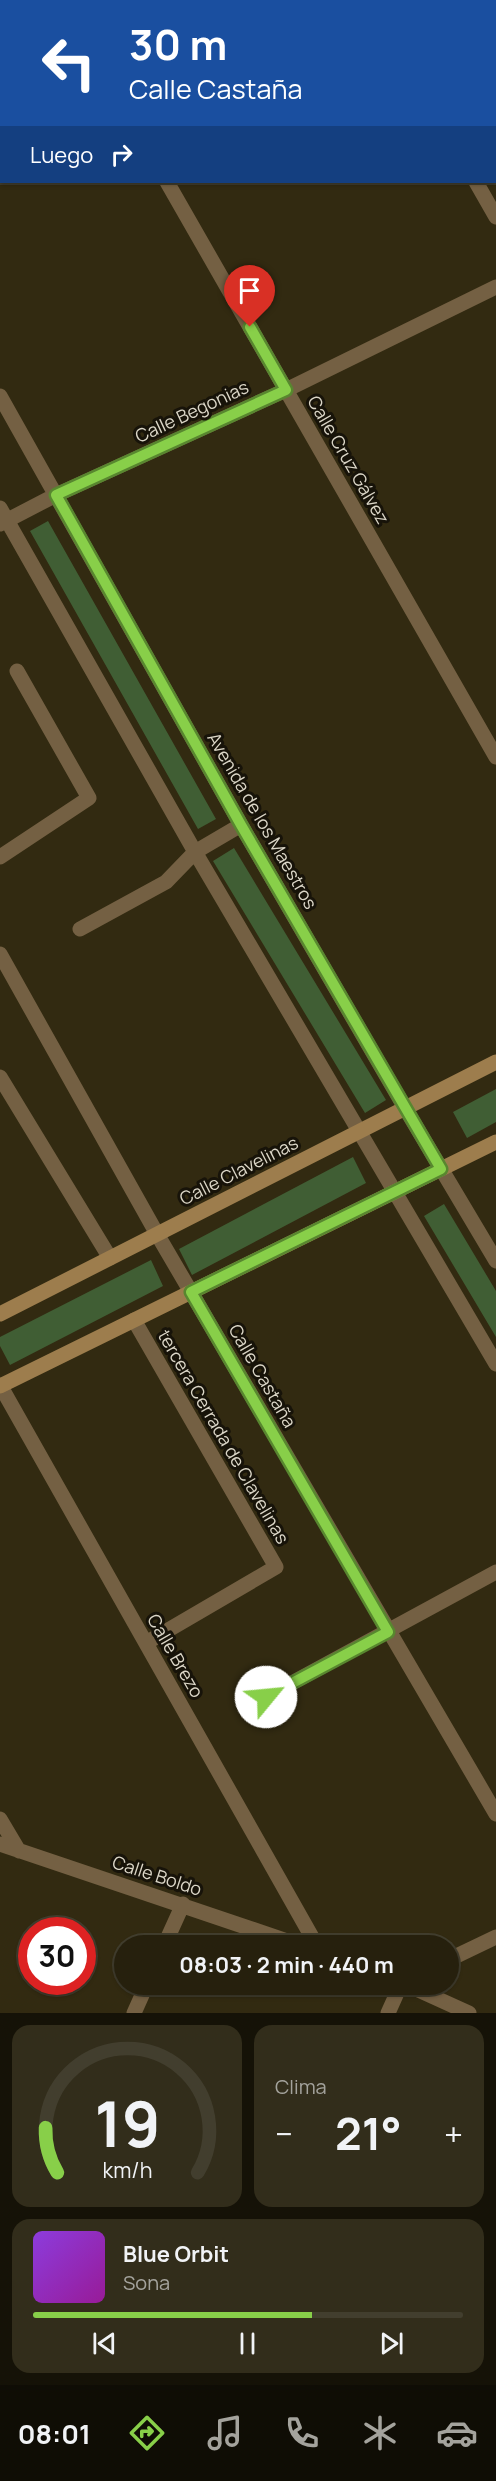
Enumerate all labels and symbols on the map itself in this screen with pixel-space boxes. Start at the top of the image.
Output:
pin [224,265,275,327]
street label: Calle Begonias [131,374,252,448]
street label: Calle Cruz Gálvez [302,391,395,528]
street label: Avenida de los Maestros [202,728,323,913]
street label: Calle Clavelinas [175,1130,302,1210]
street label: Calle Castaña [224,1319,302,1432]
street label: tercera Cerrada de Clavelinas [153,1325,295,1548]
street label: Calle Brezo [142,1609,209,1702]
position arrow [234,1665,298,1729]
street label: Calle Boldo [110,1849,205,1901]
speed limit sign: 30 [18,1917,96,1995]

